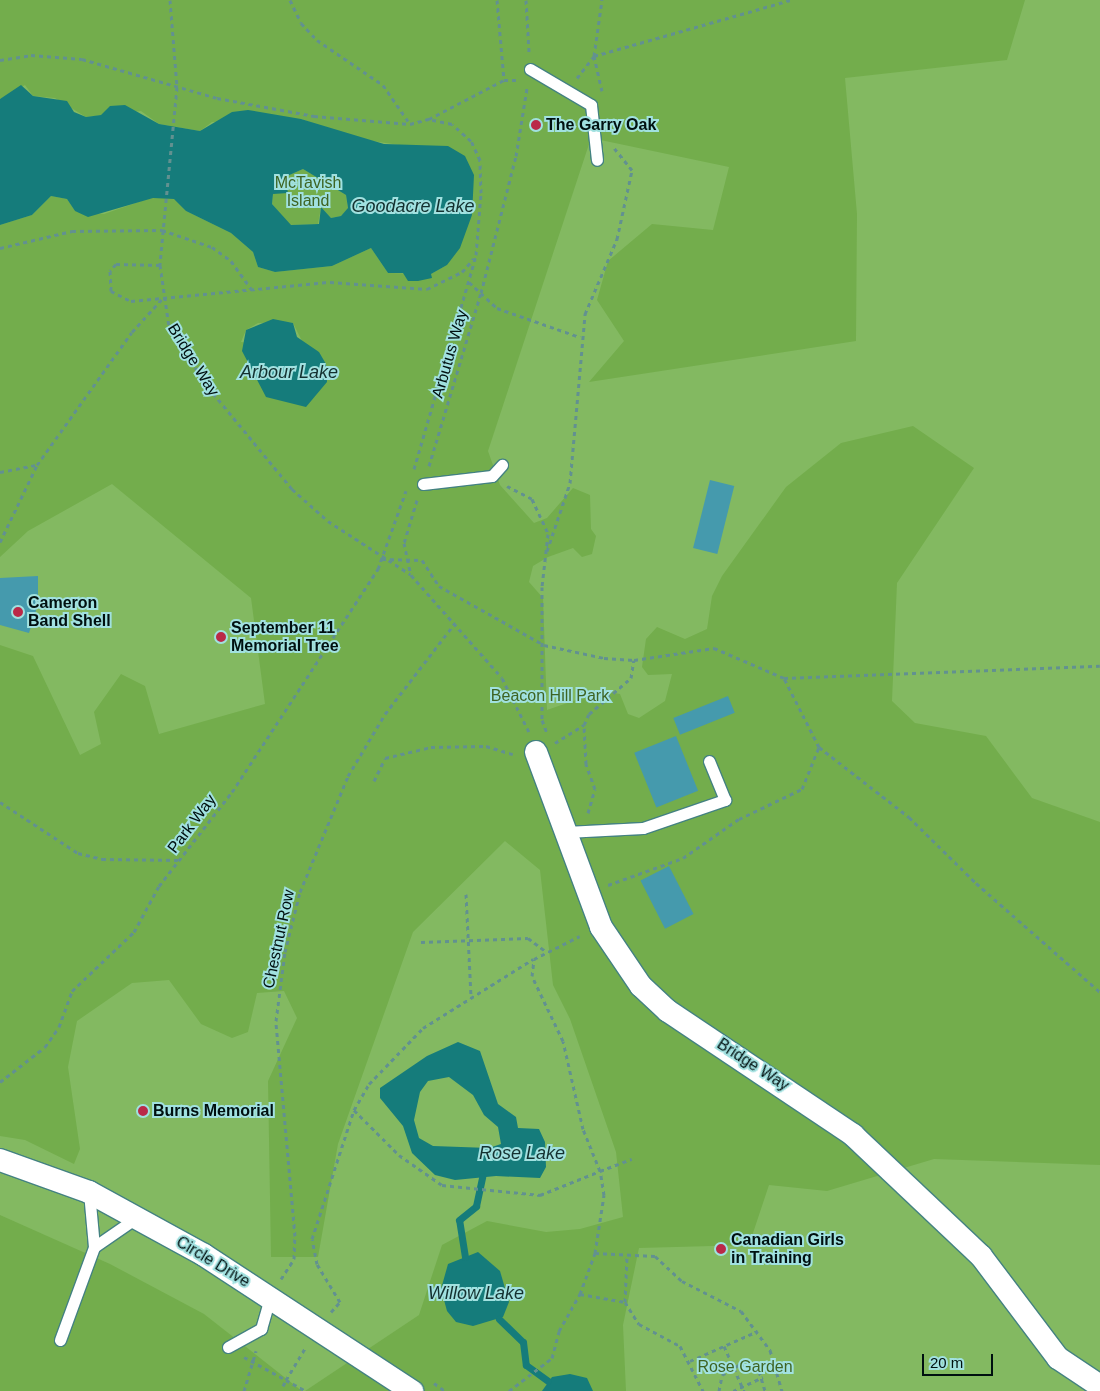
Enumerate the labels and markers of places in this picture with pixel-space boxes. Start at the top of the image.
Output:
place label: The Garry Oak [546,115,656,135]
marker: The Garry Oak [530,119,542,131]
place label: Cameron Band Shell [28,593,111,631]
marker: Cameron Band Shell [12,606,24,618]
place label: September 11 Memorial Tree [231,618,339,656]
marker: September 11 Memorial Tree [215,631,227,643]
place label: Burns Memorial [153,1101,274,1121]
marker: Burns Memorial [137,1105,149,1117]
place label: Canadian Girls in Training [731,1230,844,1268]
marker: Canadian Girls in Training [715,1243,727,1255]

